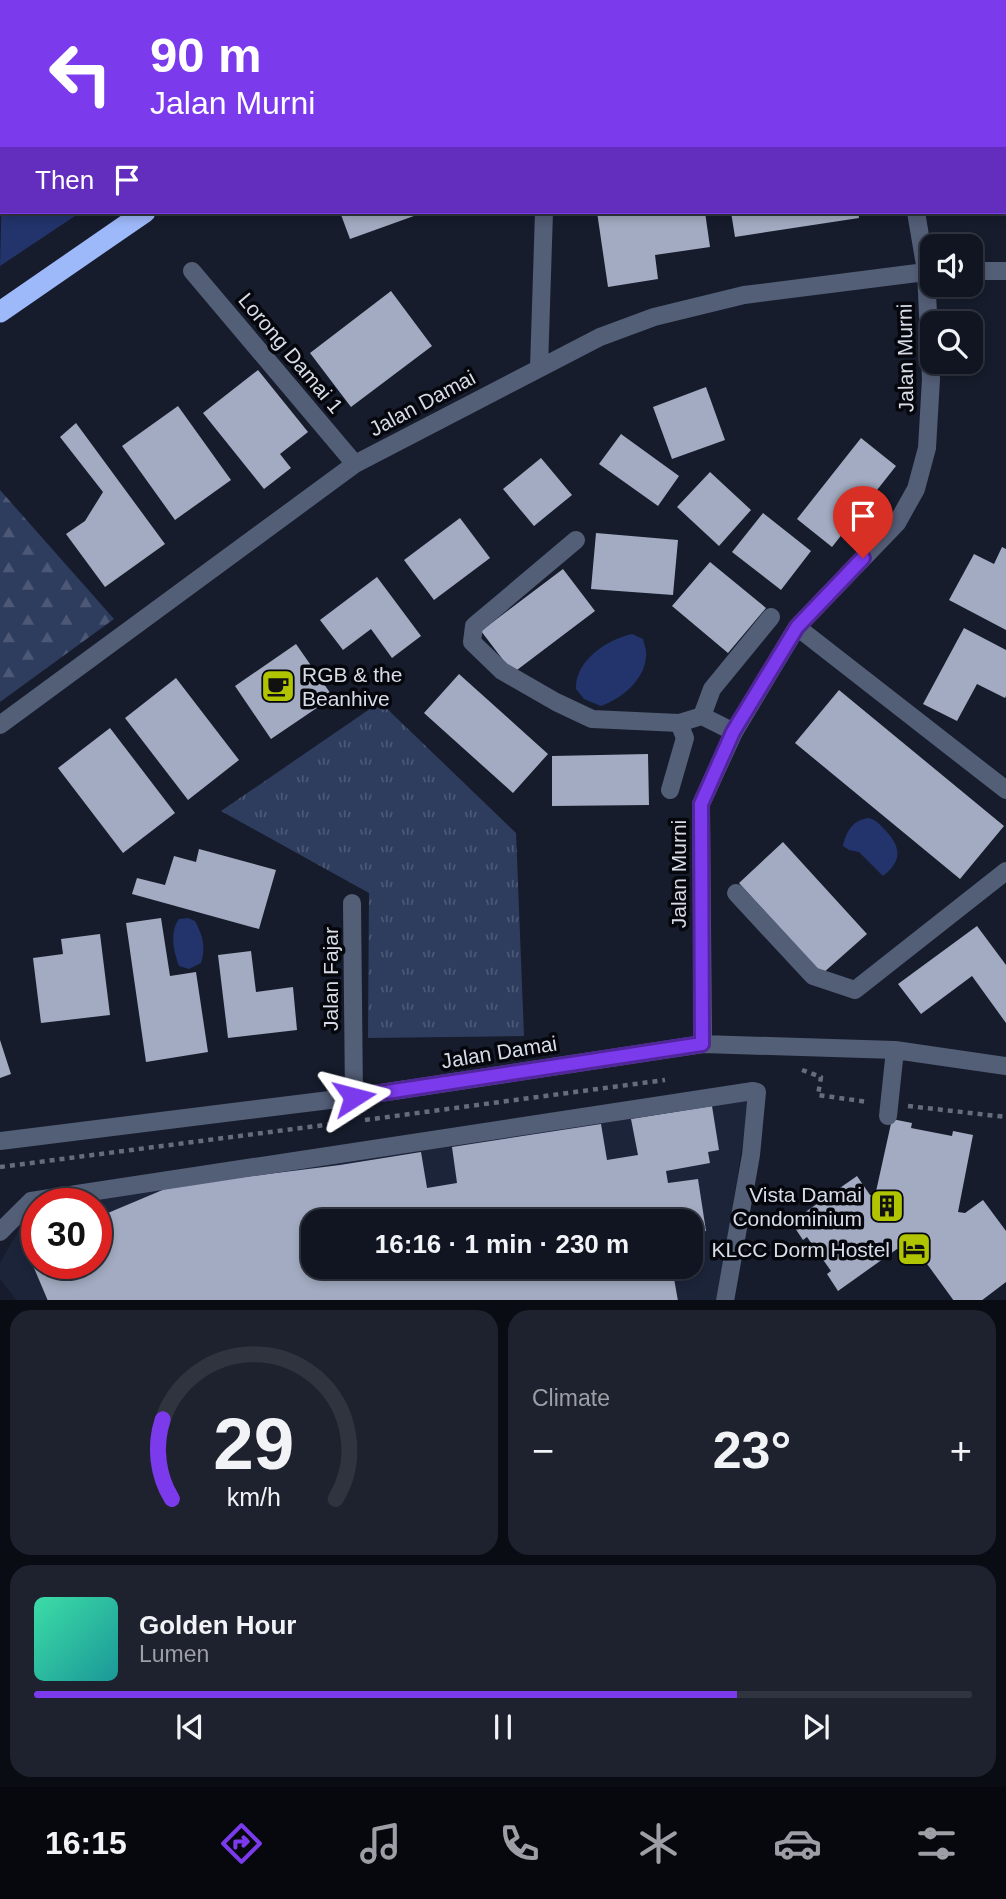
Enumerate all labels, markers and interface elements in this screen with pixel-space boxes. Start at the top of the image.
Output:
icon: left [35,28,126,119]
text: 90 m [150,28,262,82]
text: Jalan Murni [150,85,315,121]
icon: arrive [108,161,146,199]
text: Then [35,165,94,195]
map controls [920,234,983,374]
button: sound [920,234,983,297]
street label: Lorong Damai 1 [234,288,348,418]
street label: Jalan Murni [893,304,917,412]
button: search [920,311,983,374]
street label: Jalan Damai [365,365,479,441]
pin [833,486,893,558]
icon: arrive [844,497,882,535]
place label: RGB & the Beanhive [302,663,402,710]
cafe icon: RGB & the Beanhive [259,667,297,705]
street label: Jalan Murni [667,820,690,928]
street label: Jalan Fajar [319,927,342,1031]
street label: Jalan Damai [440,1032,558,1072]
position arrow [317,1060,391,1134]
place label: Vista Damai Condominium [732,1183,862,1230]
building icon: Vista Damai Condominium [868,1187,906,1225]
speed limit sign: 30 [21,1188,112,1279]
text: 16:16 · 1 min · 230 m [375,1229,629,1259]
hotel icon: KLCC Dorm Hostel [895,1230,933,1268]
place label: KLCC Dorm Hostel [711,1238,890,1261]
text: Climate [532,1385,610,1411]
text: 29 [214,1403,294,1484]
text: 23° [713,1421,791,1479]
text: − [532,1430,554,1472]
text: + [950,1430,972,1472]
text: km/h [227,1482,281,1510]
text: Golden Hour [139,1610,296,1640]
text: Lumen [139,1641,209,1667]
icon: previous [171,1708,209,1746]
icon: pause [484,1708,522,1746]
icon: next [797,1708,835,1746]
icon: directions [217,1819,266,1868]
icon: music [356,1819,405,1868]
icon: phone [495,1819,544,1868]
icon: climate [634,1819,683,1868]
icon: car [773,1819,822,1868]
icon: filters [912,1819,961,1868]
text: 16:15 [45,1825,127,1861]

